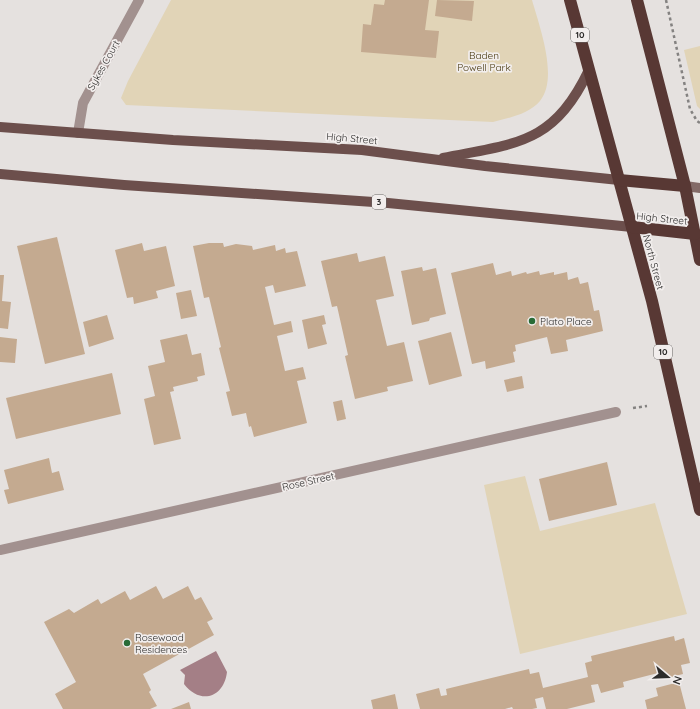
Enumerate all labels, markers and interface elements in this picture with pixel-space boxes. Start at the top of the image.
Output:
road number: 10 [571,28,589,42]
street label: Sykes Court [84,38,123,92]
park label: Baden Powell Park [457,49,511,74]
street label: High Street [326,130,379,147]
road number: 3 [372,195,386,209]
street label: High Street [636,209,689,228]
street label: North Street [640,233,667,292]
place label: Plato Place [540,315,592,328]
marker: Plato Place [527,316,537,326]
road number: 10 [654,345,672,359]
street label: Rose Street [281,469,336,494]
place label: Rosewood Residences [135,631,187,656]
marker: Rosewood Residences [122,638,132,648]
north arrow [648,657,688,697]
text: N [670,674,685,686]

